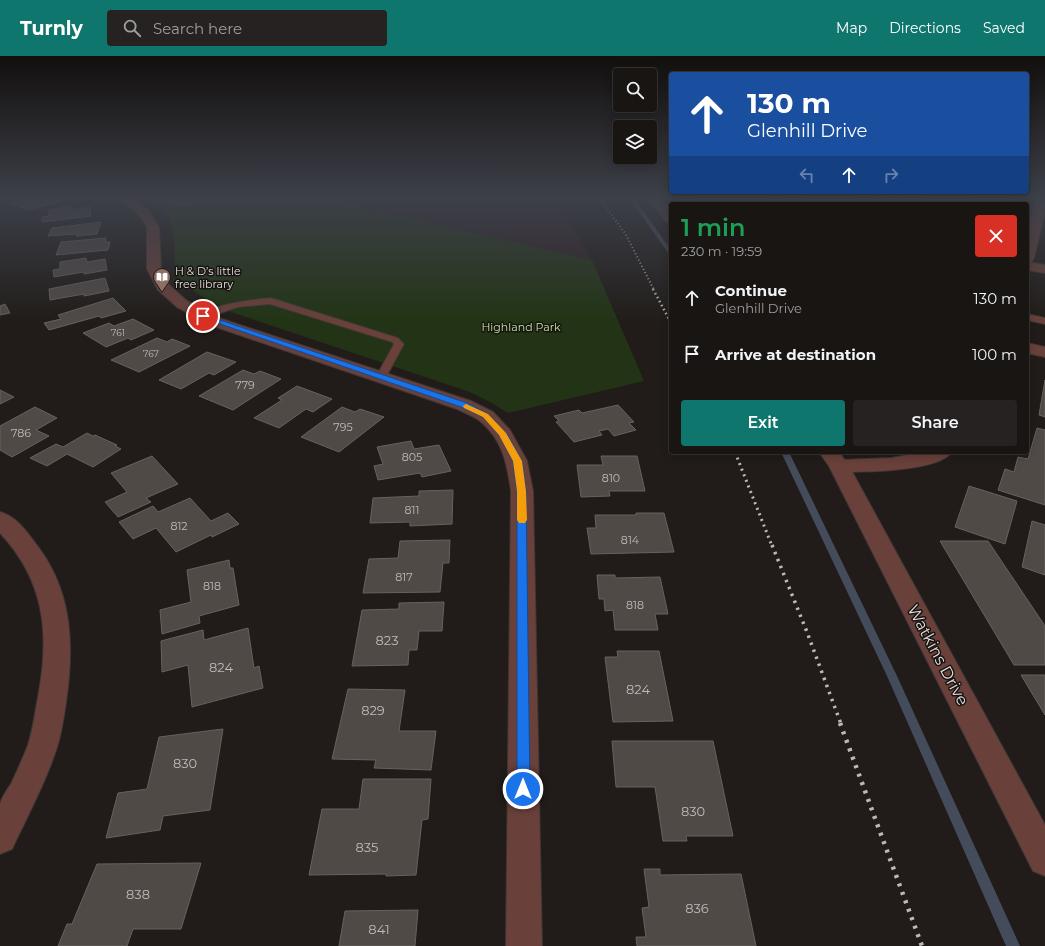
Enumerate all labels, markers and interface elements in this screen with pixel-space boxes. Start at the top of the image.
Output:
search box [107,10,387,46]
text: Turnly [20,17,83,40]
icon: search [121,17,143,39]
text: Search here [153,19,242,38]
text: Map [836,19,867,37]
text: Directions [889,19,961,37]
text: Saved [983,19,1025,37]
map controls [613,68,657,164]
button: search [613,68,657,112]
text: 130 m [747,86,831,120]
icon: ahead [681,88,733,140]
button: layers [613,120,657,164]
text: Glenhill Drive [747,120,867,142]
icon: left [796,164,818,186]
icon: ahead [838,164,860,186]
icon: right [880,164,902,186]
text: 1 min [681,213,745,242]
button: close [975,215,1017,257]
text: 230 m · 19:59 [681,243,762,259]
place label: H & D’s little free library [175,264,241,291]
library icon: H & D’s little free library [152,267,172,292]
text: Continue [715,281,787,300]
icon: ahead [681,287,703,309]
text: 130 m [973,289,1017,308]
pin [186,299,220,333]
text: Glenhill Drive [715,300,802,316]
icon: arrive [192,305,214,327]
park label: Highland Park [481,320,561,334]
house number: 761 [111,327,125,338]
icon: arrive [681,343,703,365]
text: Arrive at destination [715,345,876,364]
text: 100 m [972,345,1017,364]
house number: 767 [143,348,159,359]
house number: 779 [235,378,255,392]
button: Exit [681,400,845,446]
button: Share [853,400,1017,446]
house number: 795 [333,420,353,434]
house number: 786 [11,426,31,440]
house number: 805 [402,450,422,464]
house number: 810 [602,471,620,485]
house number: 811 [405,503,419,517]
house number: 812 [170,519,188,533]
house number: 814 [621,533,640,547]
house number: 817 [395,570,413,584]
house number: 818 [203,579,221,593]
house number: 818 [626,598,644,612]
street label: Watkins Drive [903,601,973,709]
house number: 823 [375,632,399,648]
house number: 824 [209,659,233,675]
house number: 824 [626,681,650,697]
house number: 829 [361,702,385,718]
house number: 830 [173,755,197,771]
position arrow [502,768,544,810]
house number: 830 [681,803,705,819]
house number: 835 [356,839,378,855]
house number: 838 [126,886,150,902]
house number: 836 [685,900,709,916]
house number: 841 [368,921,390,937]

